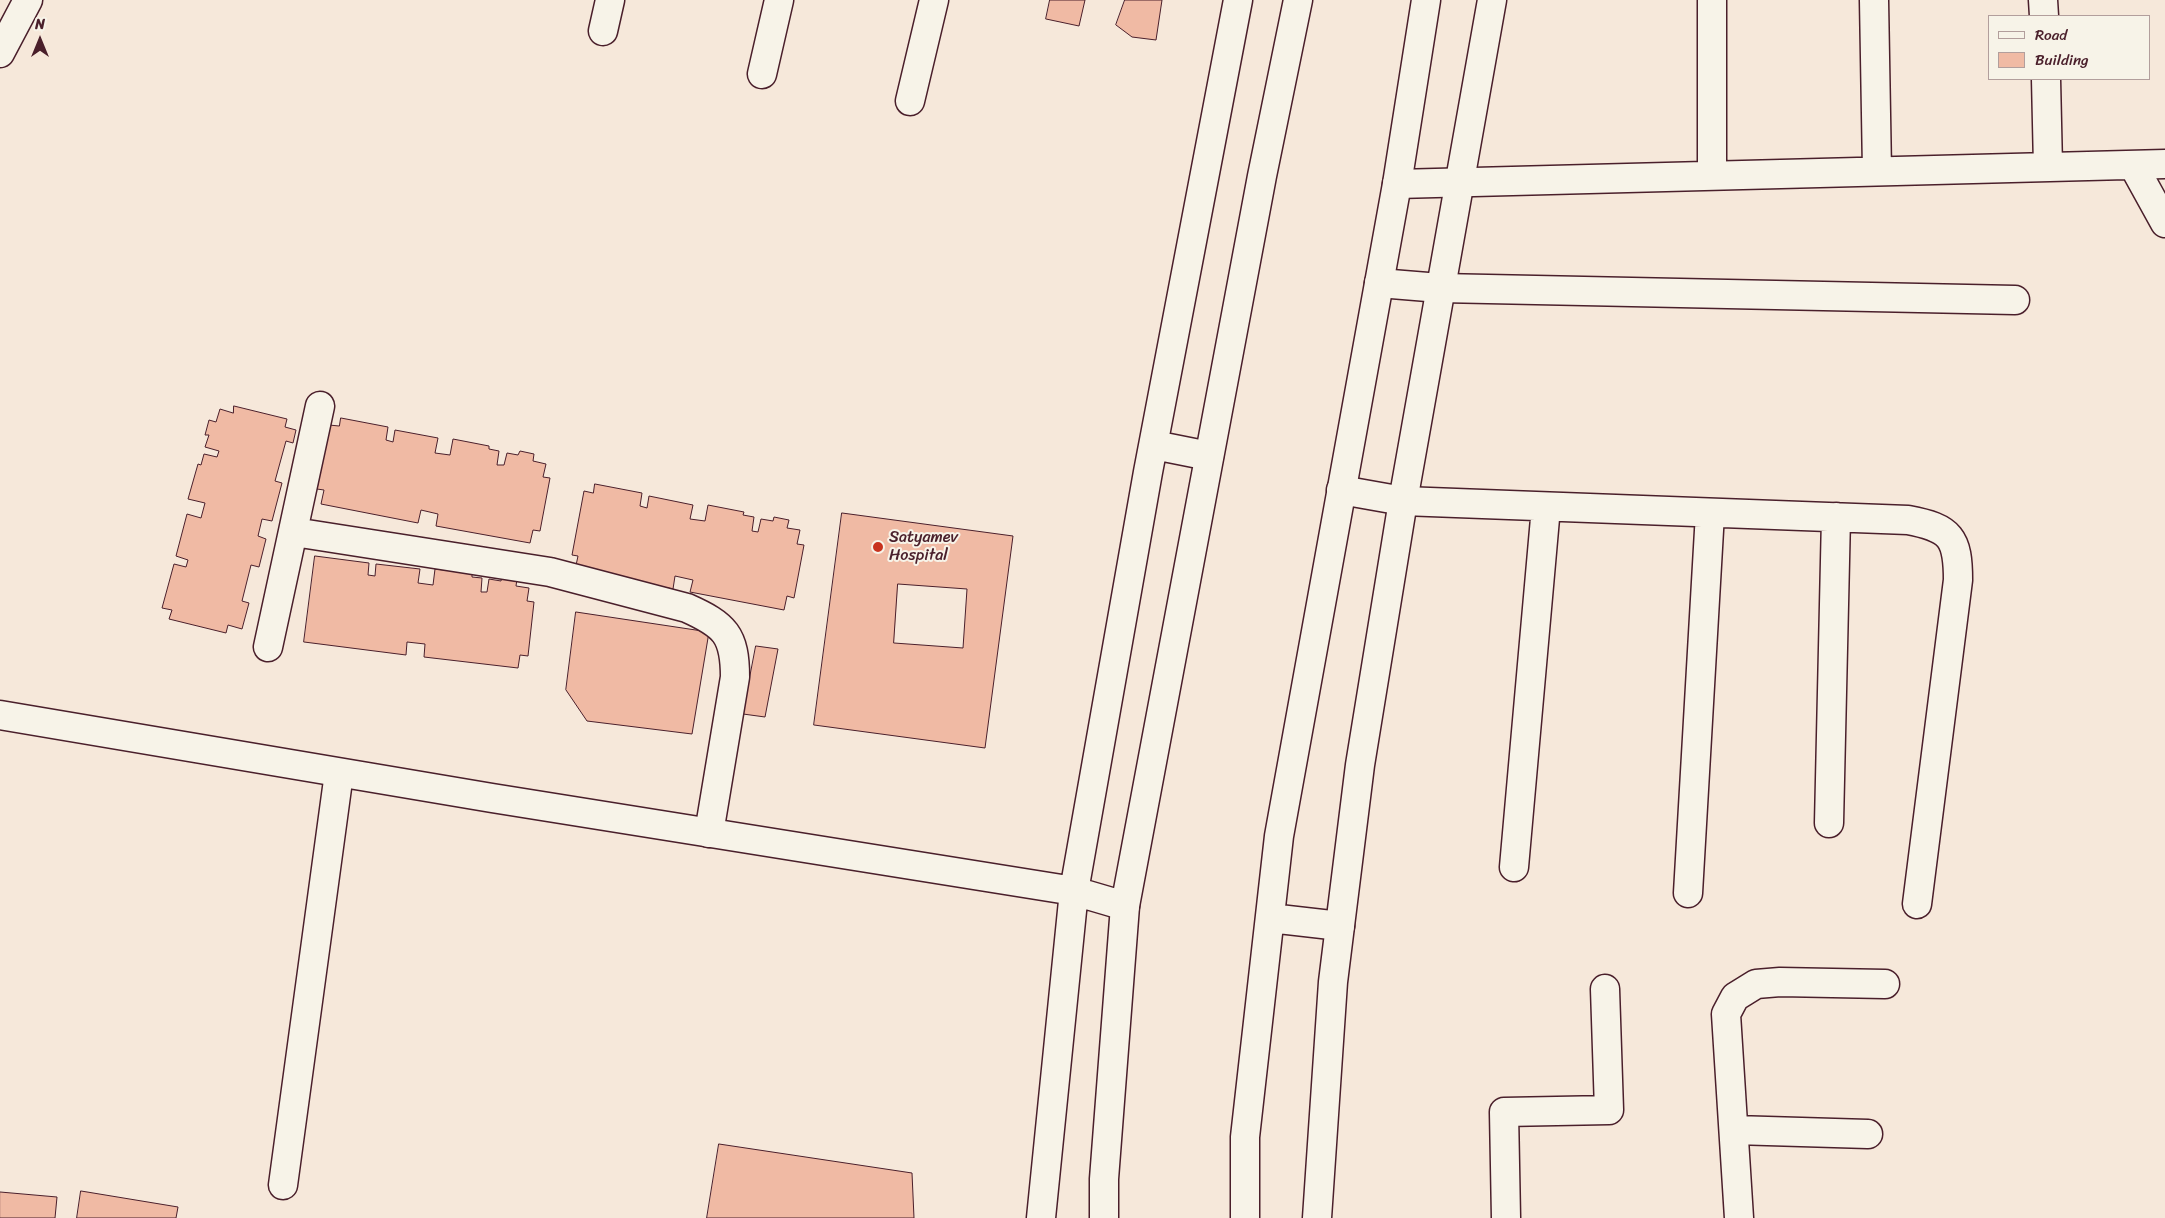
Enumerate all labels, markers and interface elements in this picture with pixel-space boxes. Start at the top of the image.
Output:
text: N [35,12,45,37]
north arrow [15,15,65,65]
legend [1988,15,2150,80]
text: Road [2035,22,2067,48]
text: Building [2035,47,2089,73]
place label: Satyamev Hospital [889,528,958,566]
marker: Satyamev Hospital [871,540,885,554]

